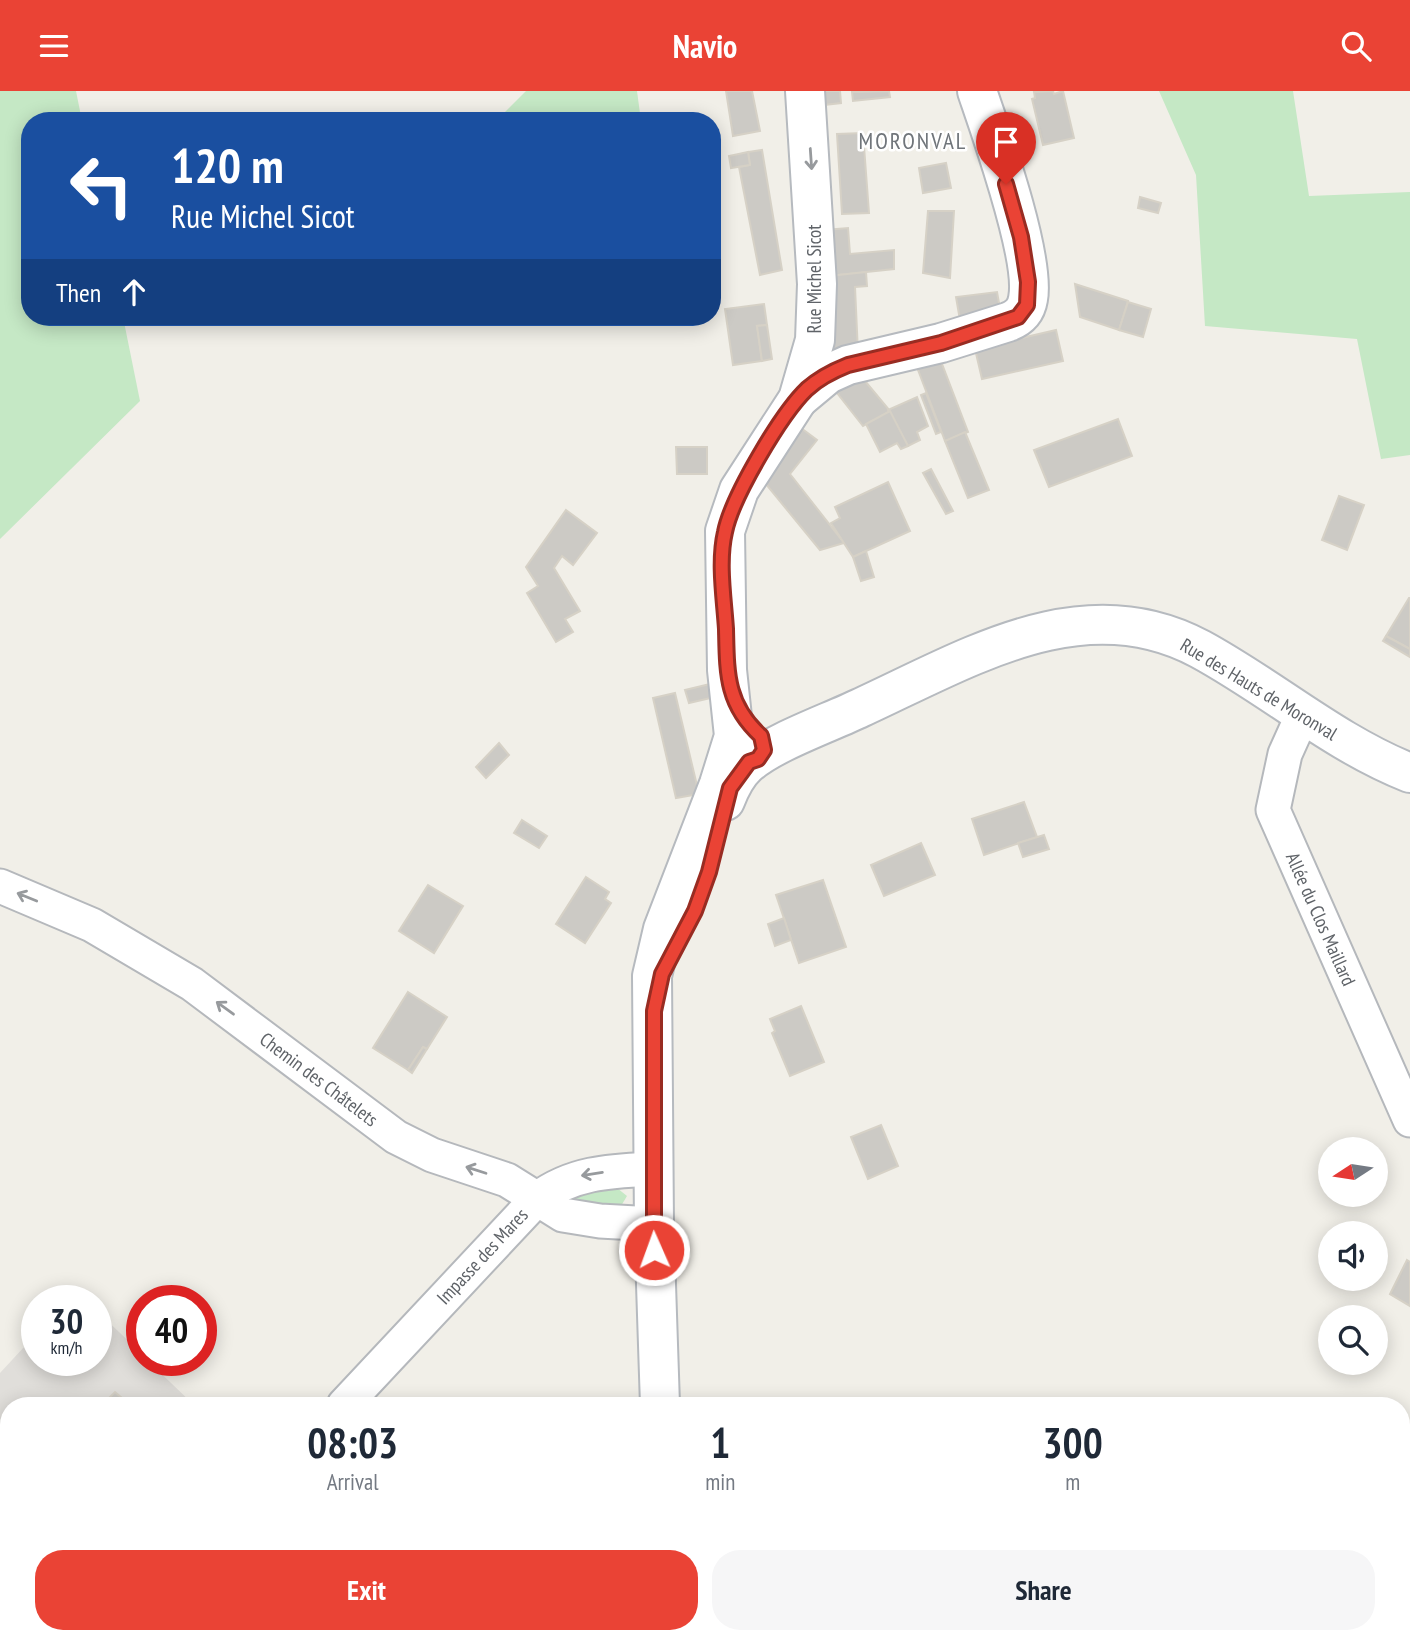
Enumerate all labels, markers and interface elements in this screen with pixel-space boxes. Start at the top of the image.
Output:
text: Navio [673,25,737,67]
icon: menu [35,27,73,65]
icon: search [1337,27,1375,65]
pin [976,112,1036,184]
icon: arrive [987,123,1025,161]
district label: MORONVAL [859,126,967,155]
text: 120 m [171,133,284,197]
icon: left [56,140,147,231]
one-way arrow [804,147,817,170]
text: Rue Michel Sicot [171,195,355,237]
street label: Rue Michel Sicot [802,224,826,334]
icon: ahead [115,273,153,311]
text: Then [56,276,101,309]
street label: Rue des Hauts de Moronval [1176,633,1342,746]
street label: Allée du Clos Maillard [1281,849,1361,989]
one-way arrow [17,890,39,903]
one-way arrow [216,1001,235,1016]
street label: Chemin des Châtelets [255,1027,383,1131]
north arrow [1318,1137,1388,1207]
map controls [1318,1137,1388,1375]
one-way arrow [465,1162,487,1175]
one-way arrow [582,1168,604,1181]
street label: Impasse des Mares [431,1203,533,1309]
position arrow [617,1213,691,1287]
button: sound [1318,1221,1388,1291]
speed limit sign: 40 [126,1285,217,1376]
text: 30 [50,1298,83,1344]
button: search [1318,1305,1388,1375]
text: km/h [51,1336,82,1359]
text: 08:03 [307,1415,398,1470]
text: 1 [710,1415,730,1470]
text: 300 [1043,1415,1103,1470]
text: Arrival [327,1467,379,1496]
text: min [705,1467,735,1496]
text: m [1065,1467,1080,1496]
button: Exit [35,1550,698,1630]
button: Share [712,1550,1375,1630]

